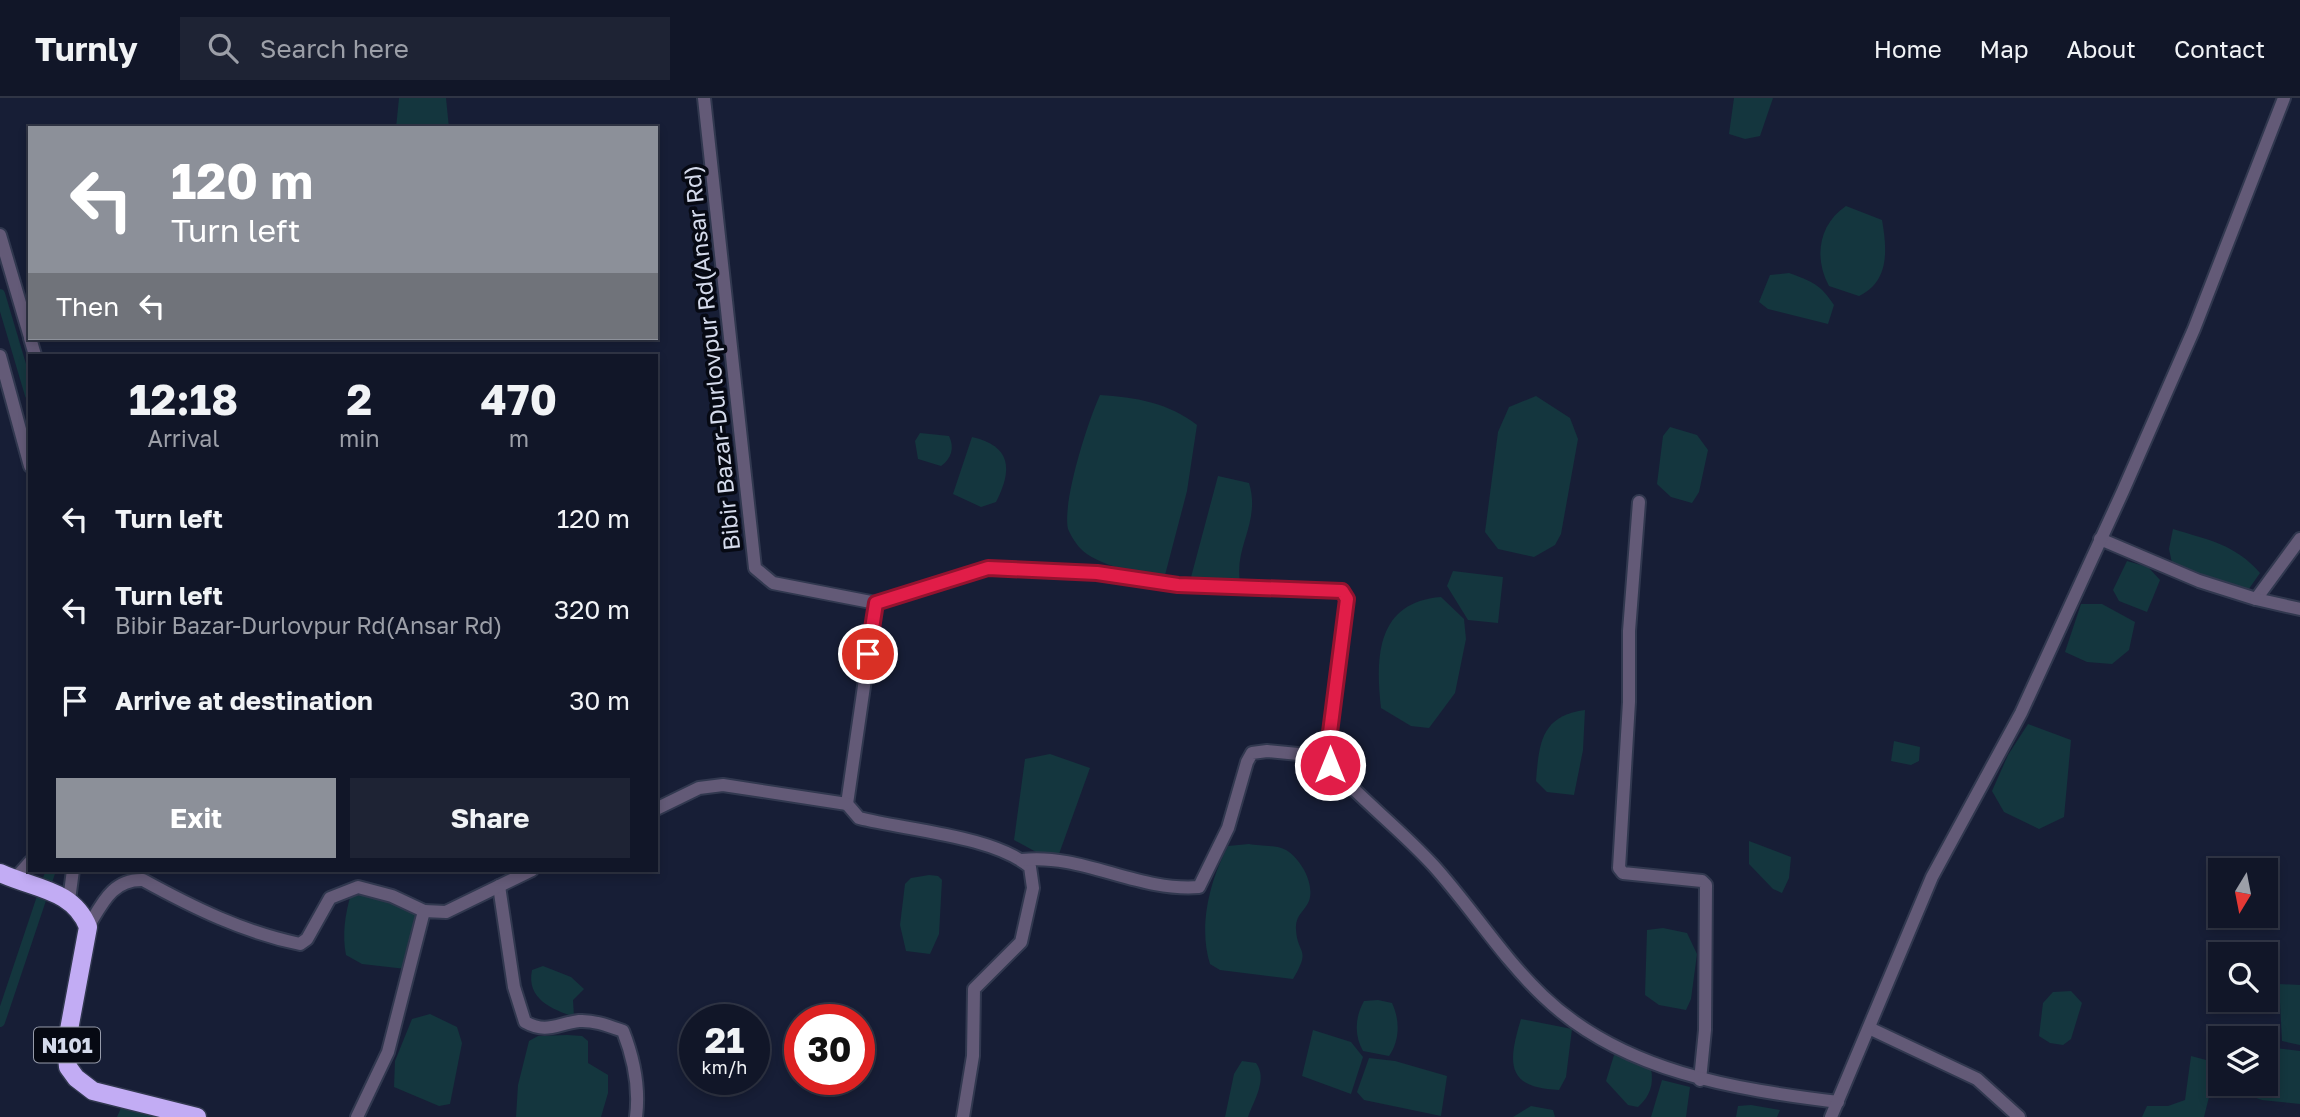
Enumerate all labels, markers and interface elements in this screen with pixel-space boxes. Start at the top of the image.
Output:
search box [180,17,670,80]
text: Turnly [35,29,138,68]
icon: search [204,29,242,67]
text: Search here [260,33,409,64]
text: Home [1874,34,1942,63]
text: Map [1980,34,2029,63]
text: About [2067,34,2136,63]
text: Contact [2174,34,2265,63]
text: 120 m [171,151,313,210]
icon: left [56,154,147,245]
street label: Bibir Bazar-Durlovpur Rd(Ansar Rd) [677,164,745,552]
text: Turn left [171,211,300,249]
icon: left [133,287,171,325]
text: Then [56,291,119,322]
text: 12:18 [129,374,238,424]
text: 2 [347,374,372,424]
text: 470 [481,374,557,424]
text: Arrival [147,424,220,452]
text: min [339,424,380,452]
text: m [509,424,529,452]
icon: left [56,500,94,538]
text: Turn left [115,503,223,534]
text: 120 m [557,503,630,534]
text: Turn left [115,580,223,611]
icon: left [56,591,94,629]
text: 320 m [554,594,630,625]
text: Bibir Bazar-Durlovpur Rd(Ansar Rd) [115,611,502,639]
pin [838,624,898,684]
icon: arrive [849,635,887,673]
icon: arrive [56,682,94,720]
text: Arrive at destination [115,685,373,716]
text: 30 m [569,685,630,716]
position arrow [1293,728,1367,802]
button: Exit [56,778,336,858]
button: Share [350,778,630,858]
north arrow [2208,858,2278,928]
map controls [2208,858,2278,1096]
button: search [2208,942,2278,1012]
speed limit sign: 30 [784,1004,875,1095]
text: 21 [705,1019,744,1061]
button: layers [2208,1026,2278,1096]
road number: N101 [34,1028,100,1062]
text: km/h [702,1056,747,1078]

